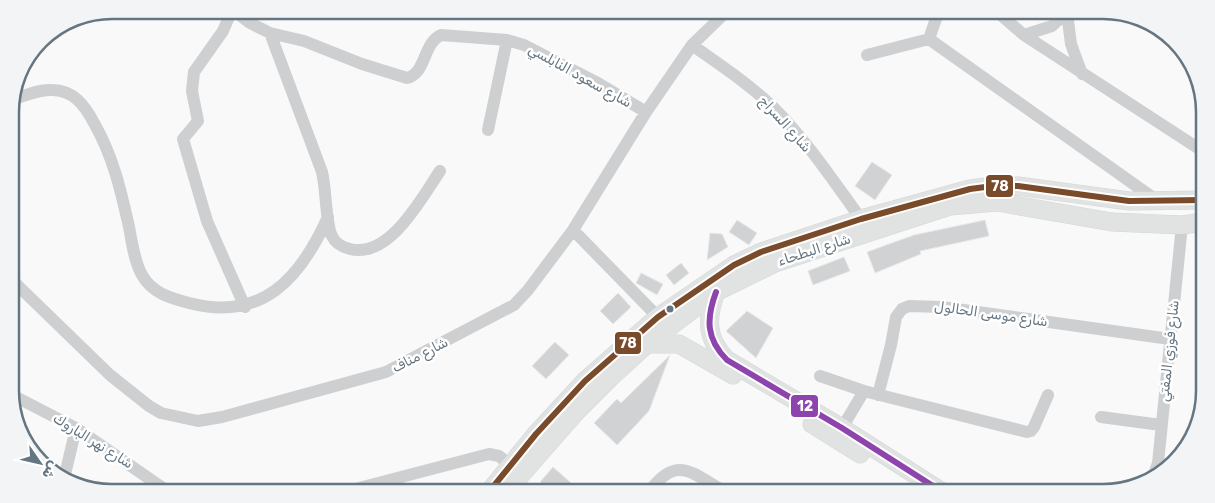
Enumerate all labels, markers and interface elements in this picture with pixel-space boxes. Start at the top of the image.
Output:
street label: شارع سعود النابلسي [524,41,635,113]
street label: شارع السراج [754,92,815,157]
line badge: 78 [985,174,1014,198]
text: 78 [991,178,1009,195]
street label: شارع البطحاء [775,230,853,272]
street label: شارع موسى الحالول [933,298,1049,332]
street label: شارع فوزي المفتي [1155,299,1185,403]
unlabelled marker [665,304,675,314]
line badge: 78 [614,331,642,355]
street label: شارع مناف [389,334,452,378]
text: 78 [619,335,637,352]
line badge: 12 [790,394,819,418]
text: 12 [797,398,813,415]
street label: شارع نهر الباروك [50,410,136,472]
north arrow [15,438,65,488]

